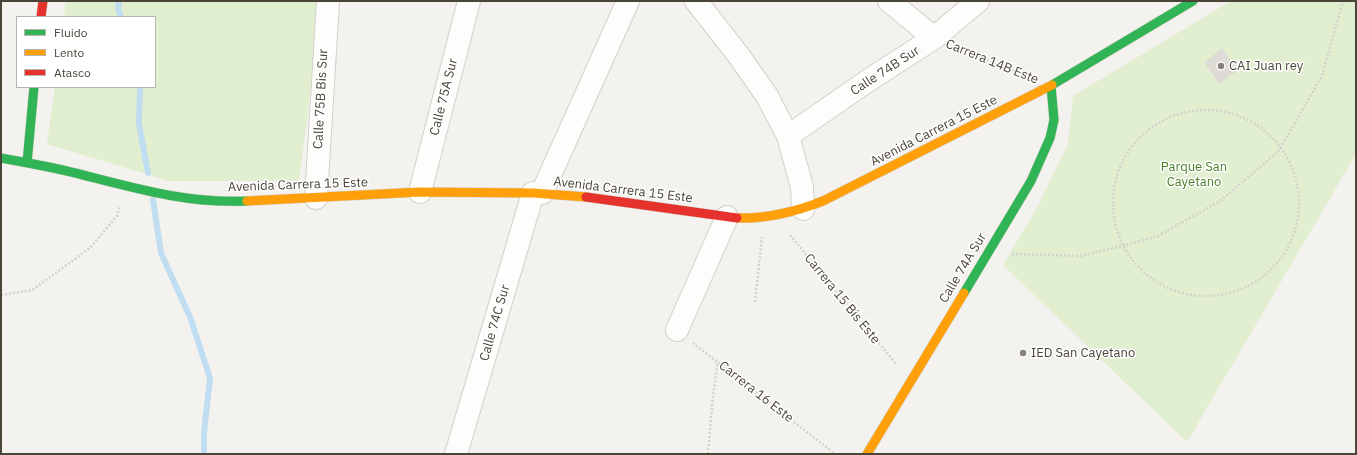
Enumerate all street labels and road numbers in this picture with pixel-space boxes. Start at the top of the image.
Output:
street label: Carrera 14B Este [943,36,1041,88]
street label: Calle 74B Sur [848,43,922,99]
street label: Calle 75B Bis Sur [311,49,331,149]
street label: Calle 75A Sur [427,57,461,137]
street label: Avenida Carrera 15 Este [868,92,1000,170]
street label: Avenida Carrera 15 Este [552,174,694,206]
street label: Avenida Carrera 15 Este [228,175,368,195]
street label: Calle 74A Sur [936,230,990,306]
street label: Carrera 15 Bis Este [801,251,883,347]
street label: Calle 74C Sur [477,283,513,363]
street label: Carrera 16 Este [716,358,796,426]

